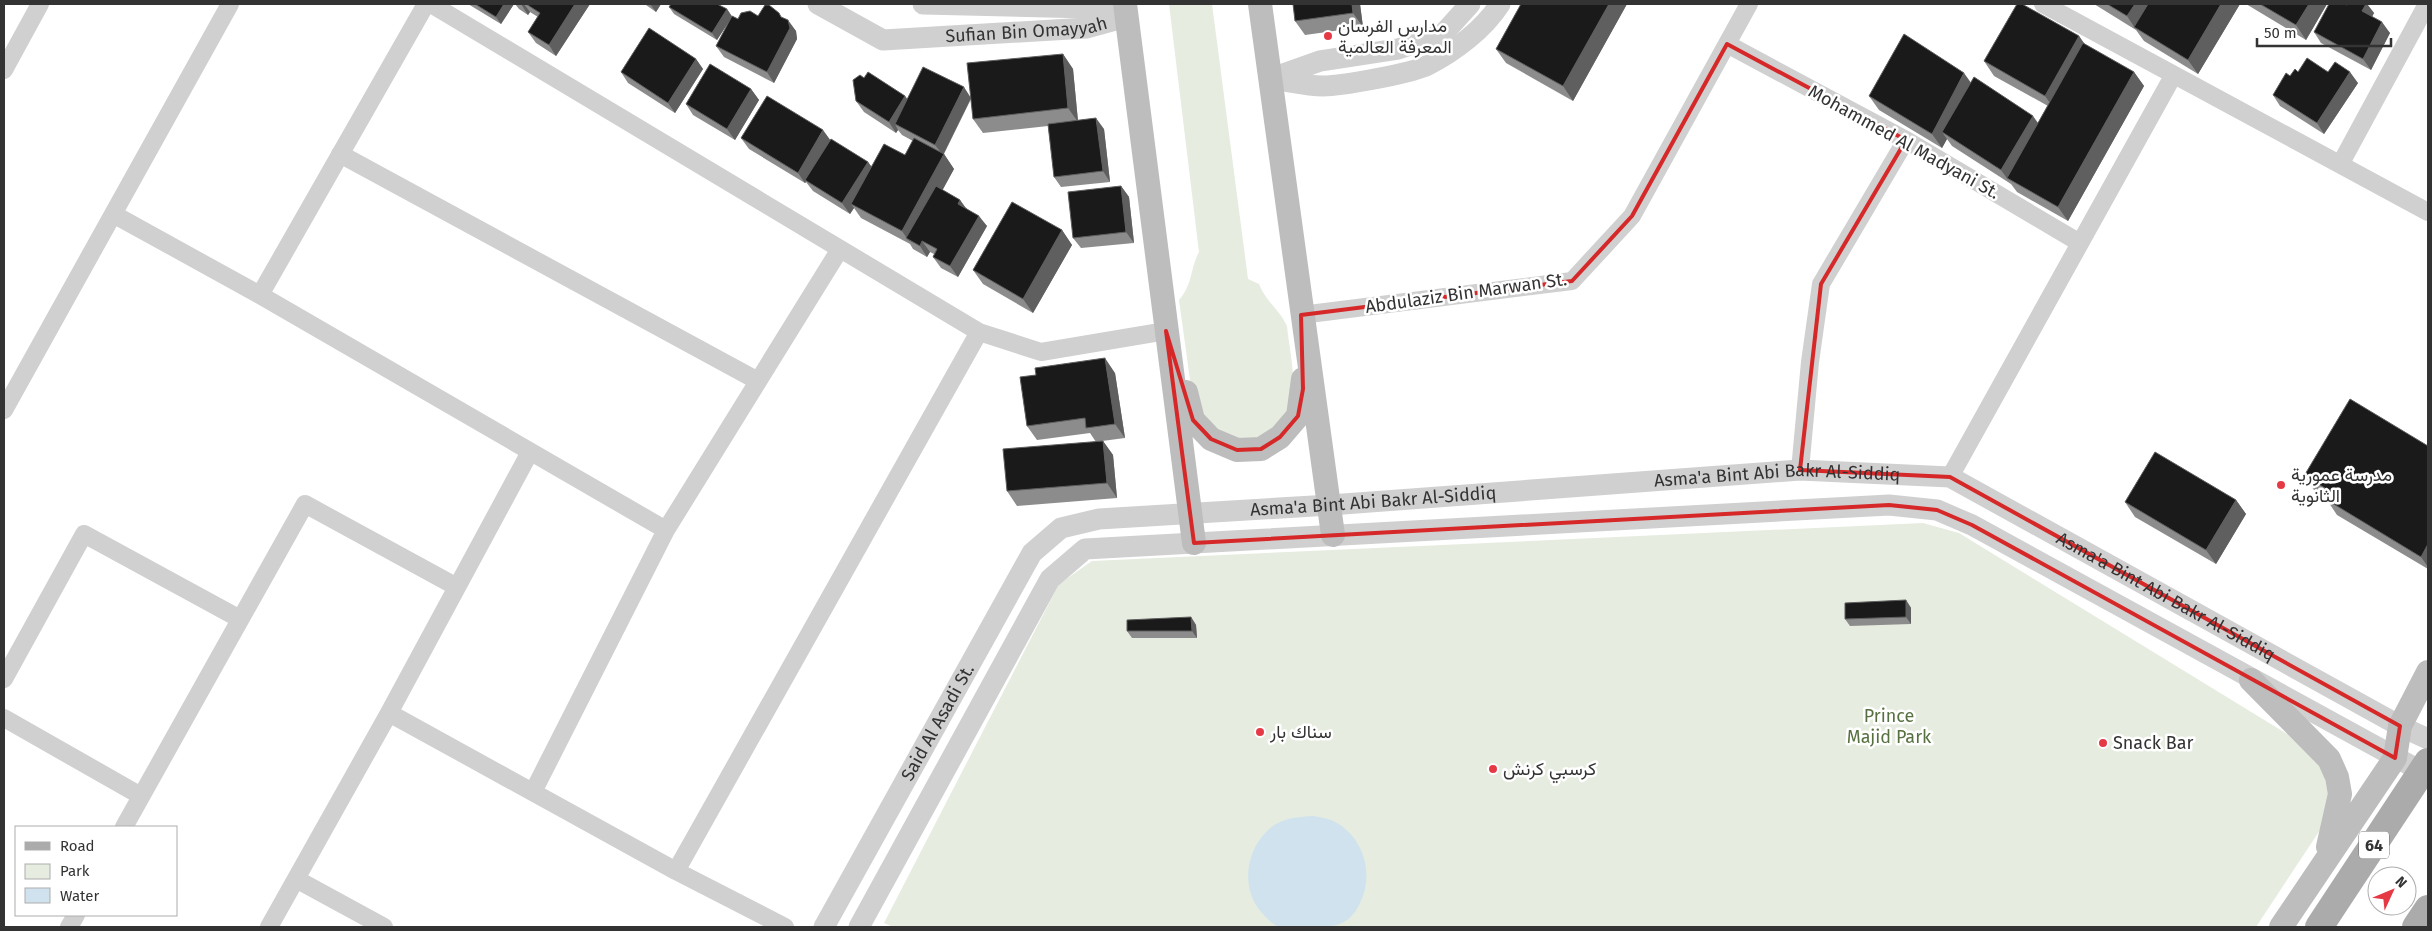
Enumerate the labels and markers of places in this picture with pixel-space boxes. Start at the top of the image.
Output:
place label: مدارس الفرسان المعرفة العالمية [1338,15,1452,58]
marker: مدارس الفرسان المعرفة العالمية [1322,30,1334,42]
place label: مدرسة عمورية الثانوية [2291,464,2392,507]
marker: مدرسة عمورية الثانوية [2275,479,2287,491]
place label: سناك بار [1269,721,1332,743]
marker: سناك بار [1254,726,1266,738]
place label: Snack Bar [2113,732,2193,754]
marker: Snack Bar [2097,737,2109,749]
place label: كرسبي كرنش [1503,758,1596,784]
marker: كرسبي كرنش [1487,763,1499,775]

